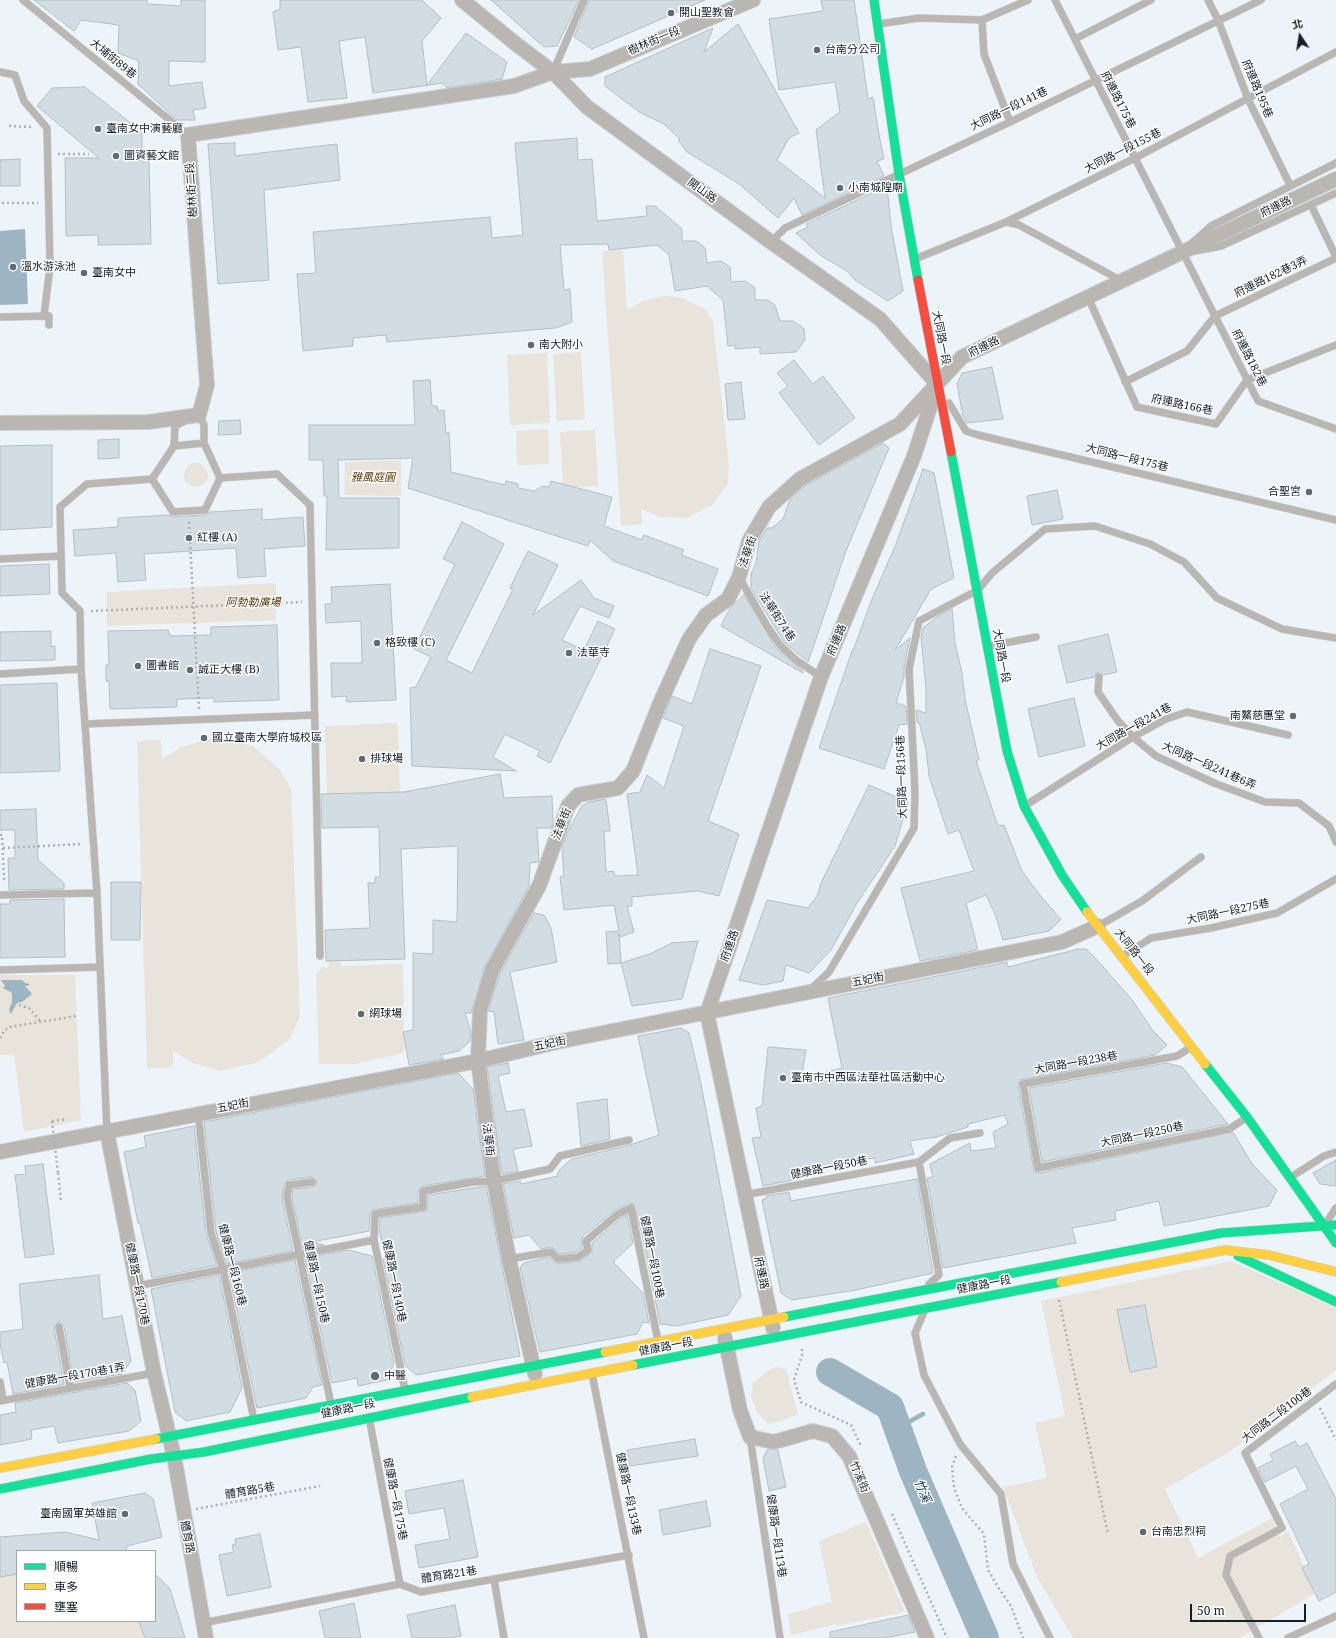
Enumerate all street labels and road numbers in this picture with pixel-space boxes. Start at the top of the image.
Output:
street label: 樹林街一段 [626,24,682,58]
street label: 大埔街89巷 [87,36,139,82]
street label: 府連路195巷 [1239,58,1275,120]
street label: 府連路175巷 [1098,69,1138,131]
street label: 大同路一段141巷 [968,85,1050,133]
street label: 大同路一段155巷 [1082,126,1164,176]
street label: 樹林街二段 [183,162,201,218]
street label: 開山路 [685,176,719,206]
street label: 府連路 [1258,194,1294,220]
street label: 府連路182巷3弄 [1232,254,1310,300]
street label: 大同路一段 [929,310,953,366]
street label: 府連路182巷 [1229,327,1269,389]
street label: 府連路 [966,334,1002,360]
street label: 府連路166巷 [1150,392,1214,418]
street label: 大同路一段175巷 [1084,441,1170,475]
street label: 法華街 [736,534,760,570]
street label: 法華街74巷 [756,590,798,644]
street label: 府連路 [824,622,850,658]
street label: 大同路一段 [990,628,1012,684]
street label: 大同路一段241巷 [1094,701,1174,753]
street label: 大同路一段156巷 [894,735,910,819]
street label: 大同路一段241巷6弄 [1160,739,1258,793]
street label: 法華街 [550,806,574,842]
street label: 大同路一段275巷 [1185,897,1271,927]
street label: 大同路一段 [1112,926,1156,978]
street label: 府連路 [718,928,742,964]
street label: 五妃街 [851,970,885,990]
street label: 五妃街 [532,1034,568,1054]
street label: 大同路一段238巷 [1033,1049,1119,1077]
street label: 五妃街 [216,1096,250,1116]
street label: 大同路一段250巷 [1099,1120,1185,1150]
street label: 法華街 [479,1123,497,1157]
street label: 健康路一段50巷 [789,1154,869,1182]
street label: 健康路一段100巷 [637,1214,667,1300]
street label: 健康路一段160巷 [215,1222,249,1308]
street label: 健康路一段140巷 [379,1238,409,1324]
street label: 健康路一段150巷 [301,1239,331,1325]
street label: 健康路一段170巷 [122,1241,152,1327]
street label: 府連路 [751,1255,771,1291]
street label: 健康路一段 [956,1273,1012,1297]
street label: 健康路一段 [638,1335,694,1359]
street label: 健康路一段170巷1弄 [24,1361,126,1391]
street label: 大同路二段100巷 [1239,1384,1315,1446]
street label: 健康路一段 [320,1397,376,1421]
street label: 健康路一段133巷 [613,1451,643,1537]
street label: 健康路一段175巷 [380,1456,410,1542]
street label: 竹溪街 [846,1459,872,1495]
street label: 體育路5巷 [224,1480,276,1502]
street label: 健康路一段113巷 [764,1493,788,1579]
street label: 體育路 [177,1520,197,1554]
street label: 體育路21巷 [420,1564,478,1586]

